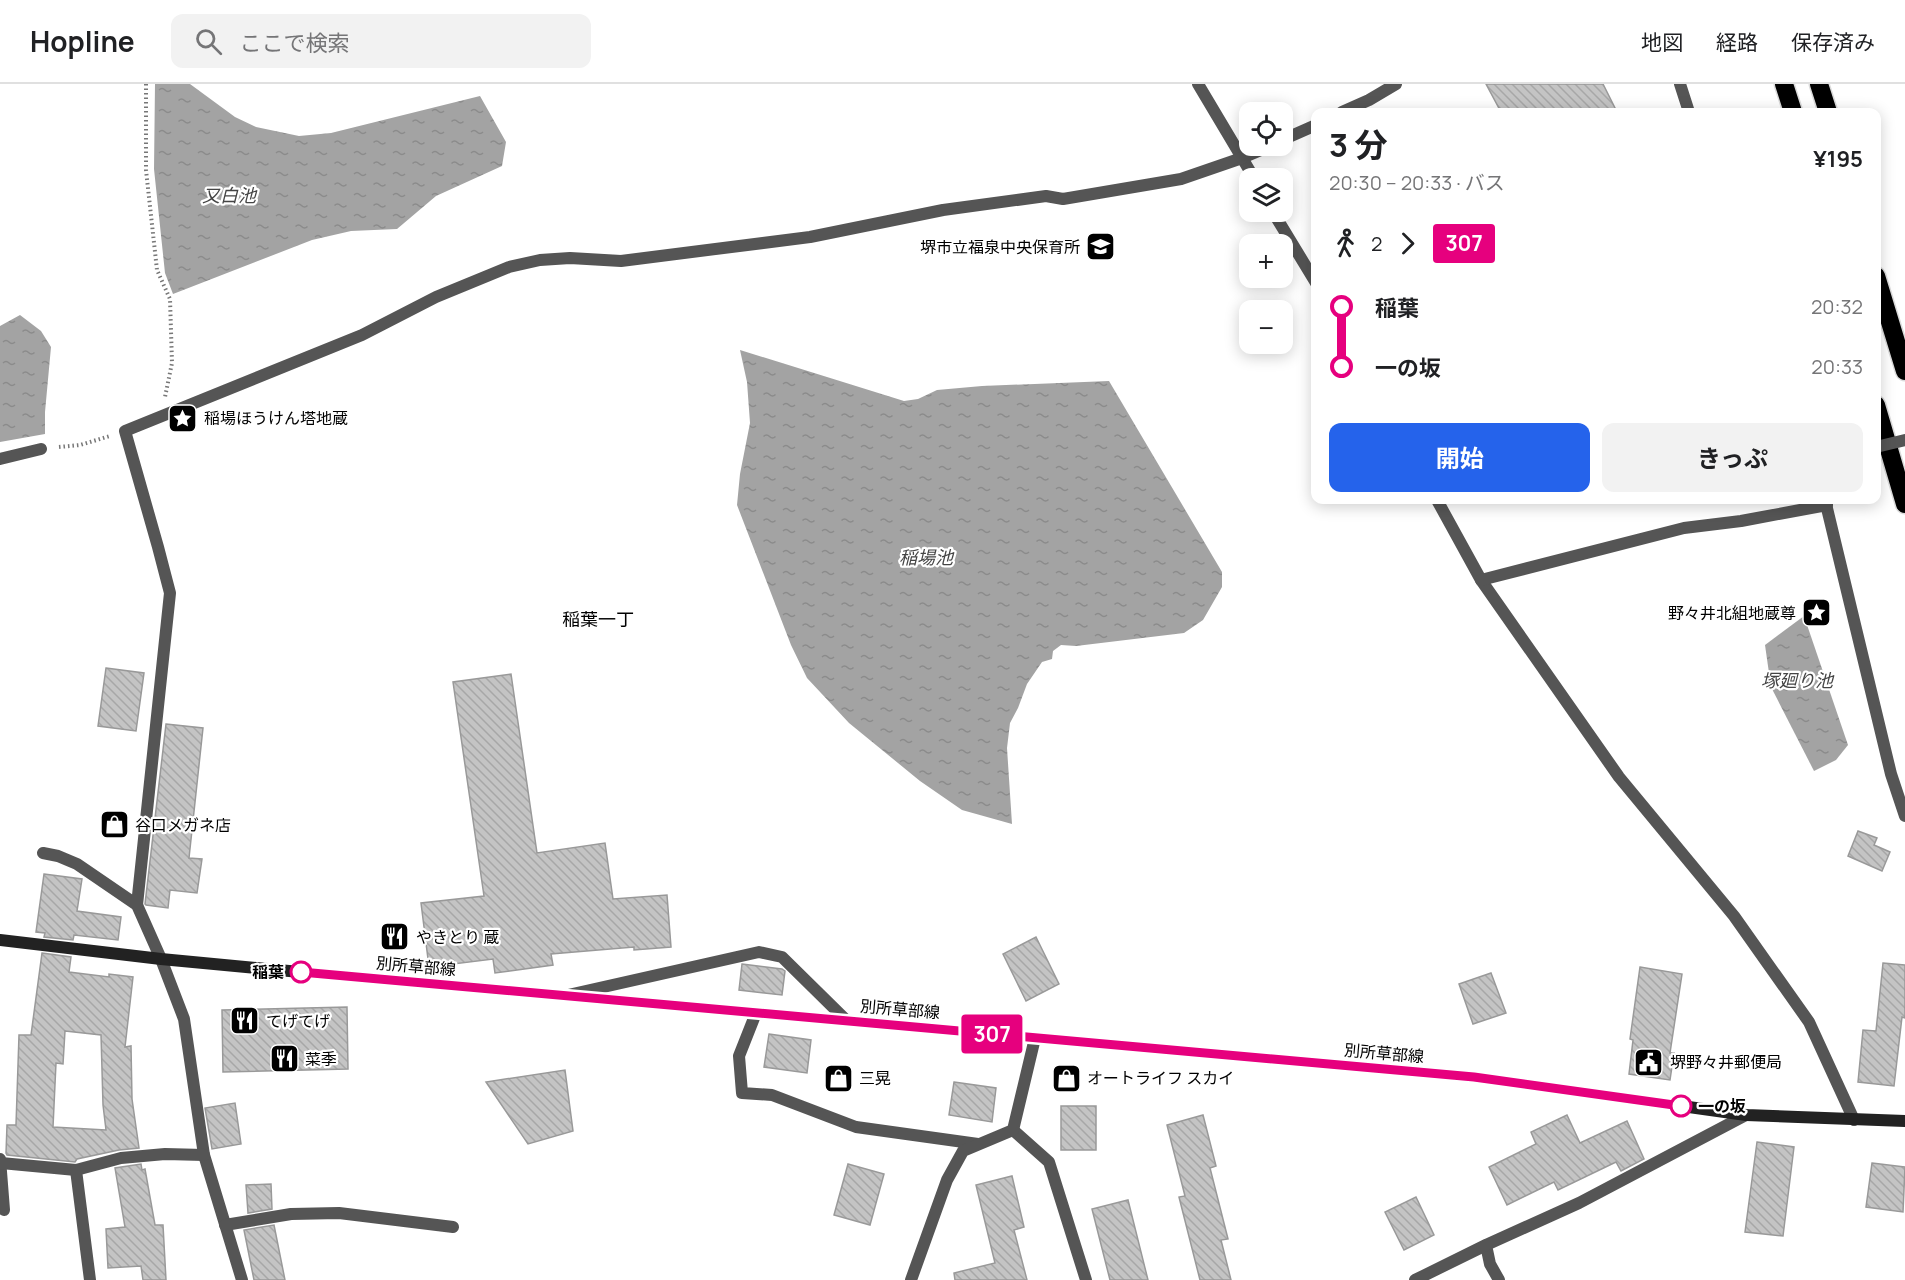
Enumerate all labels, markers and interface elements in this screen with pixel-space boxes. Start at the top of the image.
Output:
search box [171,14,591,68]
text: Hopline [30,22,135,60]
icon: search [192,25,225,58]
text: ここで検索 [240,28,350,58]
text: 地図 [1641,28,1683,56]
text: 経路 [1716,28,1758,56]
text: 保存済み [1791,28,1875,56]
map controls [1239,102,1293,354]
button: locate [1239,102,1293,156]
text: 3 分 [1329,122,1388,167]
text: ¥195 [1813,144,1863,174]
button: layers [1239,168,1293,222]
text: 20:30 – 20:33 · バス [1329,169,1505,196]
water label: 又白池 [202,183,258,207]
icon: walk [1329,227,1362,260]
icon: forward [1391,227,1424,260]
text: 307 [1445,229,1483,257]
text: 2 [1371,230,1382,257]
school or university icon: 堺市立福泉中央保育所 [1085,231,1117,263]
button: + [1239,234,1293,288]
place label: 堺市立福泉中央保育所 [920,236,1080,258]
text: 稲葉 [1375,293,1419,323]
text: 20:32 [1811,293,1863,320]
button: − [1239,300,1293,354]
text: 一の坂 [1375,353,1441,383]
text: 20:33 [1811,353,1863,380]
place icon: 稲場ほうけん塔地蔵 [167,402,199,434]
place label: 稲場ほうけん塔地蔵 [204,407,348,429]
button: 開始 [1329,423,1590,492]
button: きっぷ [1602,423,1863,492]
water label: 稲場池 [899,545,955,569]
place icon: 野々井北組地蔵尊 [1801,597,1833,629]
place label: 野々井北組地蔵尊 [1668,602,1796,624]
district label: 稲葉一丁 [562,607,634,631]
water label: 塚廻り池 [1761,668,1835,692]
shop icon: 谷口メガネ店 [98,809,130,841]
place label: 谷口メガネ店 [135,814,231,836]
restaurant icon: やきとり 蔵 [379,921,411,953]
place label: やきとり 蔵 [416,926,499,948]
street label: 別所草部線 [375,952,457,980]
place label: 稲葉 [252,961,284,983]
marker: 稲葉 [290,961,312,983]
street label: 別所草部線 [859,995,941,1023]
restaurant icon: てげてげ [229,1005,261,1037]
place label: てげてげ [266,1010,330,1032]
line badge: 307 [958,1014,1026,1054]
text: 307 [973,1020,1011,1048]
street label: 別所草部線 [1343,1039,1425,1067]
restaurant icon: 菜季 [268,1043,300,1075]
public building icon: 堺野々井郵便局 [1633,1046,1665,1078]
place label: 菜季 [305,1048,337,1070]
place label: 堺野々井郵便局 [1670,1051,1782,1073]
shop icon: 三晃 [822,1062,854,1094]
shop icon: オートライフ スカイ [1050,1062,1082,1094]
place label: 三晃 [859,1067,891,1089]
place label: オートライフ スカイ [1087,1067,1234,1089]
marker: 一の坂 [1670,1095,1692,1117]
place label: 一の坂 [1698,1095,1746,1117]

